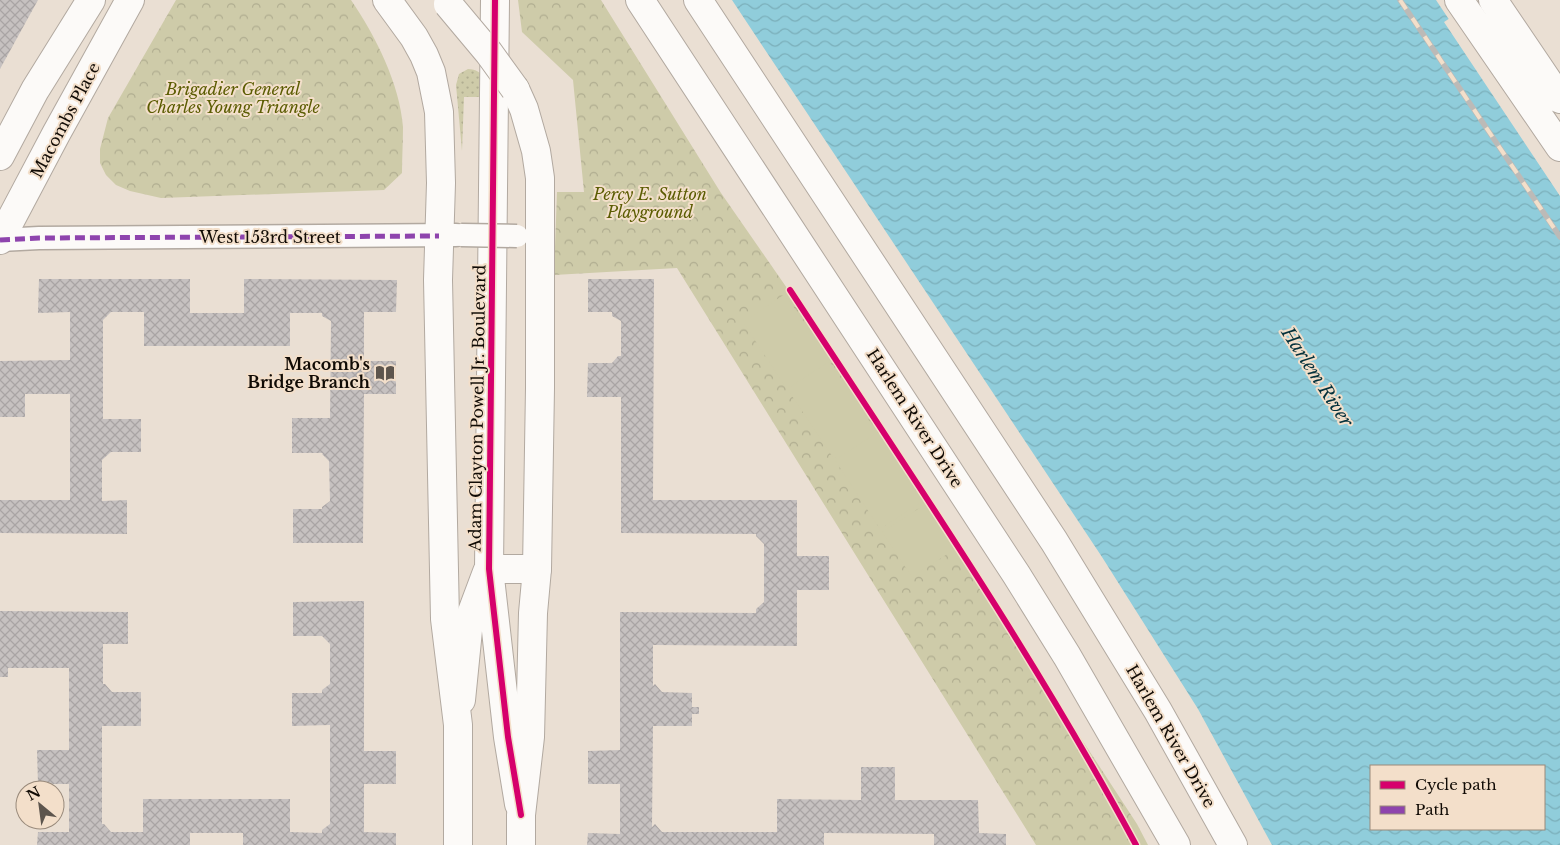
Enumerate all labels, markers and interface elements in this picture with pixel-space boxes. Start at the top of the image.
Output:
street label: Macombs Place [26,59,104,181]
park label: Brigadier General Charles Young Triangle [146,79,321,117]
park label: Percy E. Sutton Playground [592,184,707,222]
street label: West 153rd Street [198,227,341,247]
street label: Adam Clayton Powell Jr. Boulevard [464,264,490,553]
water label: Harlem River [1276,322,1358,432]
street label: Harlem River Drive [863,345,967,491]
place label: Macomb's Bridge Branch [247,354,371,392]
library icon: Macomb's Bridge Branch [374,362,396,384]
street label: Harlem River Drive [1122,661,1220,811]
legend [1370,765,1545,830]
text: Cycle path [1415,775,1497,794]
north arrow [15,780,65,830]
text: N [24,783,44,805]
text: Path [1415,800,1449,819]

